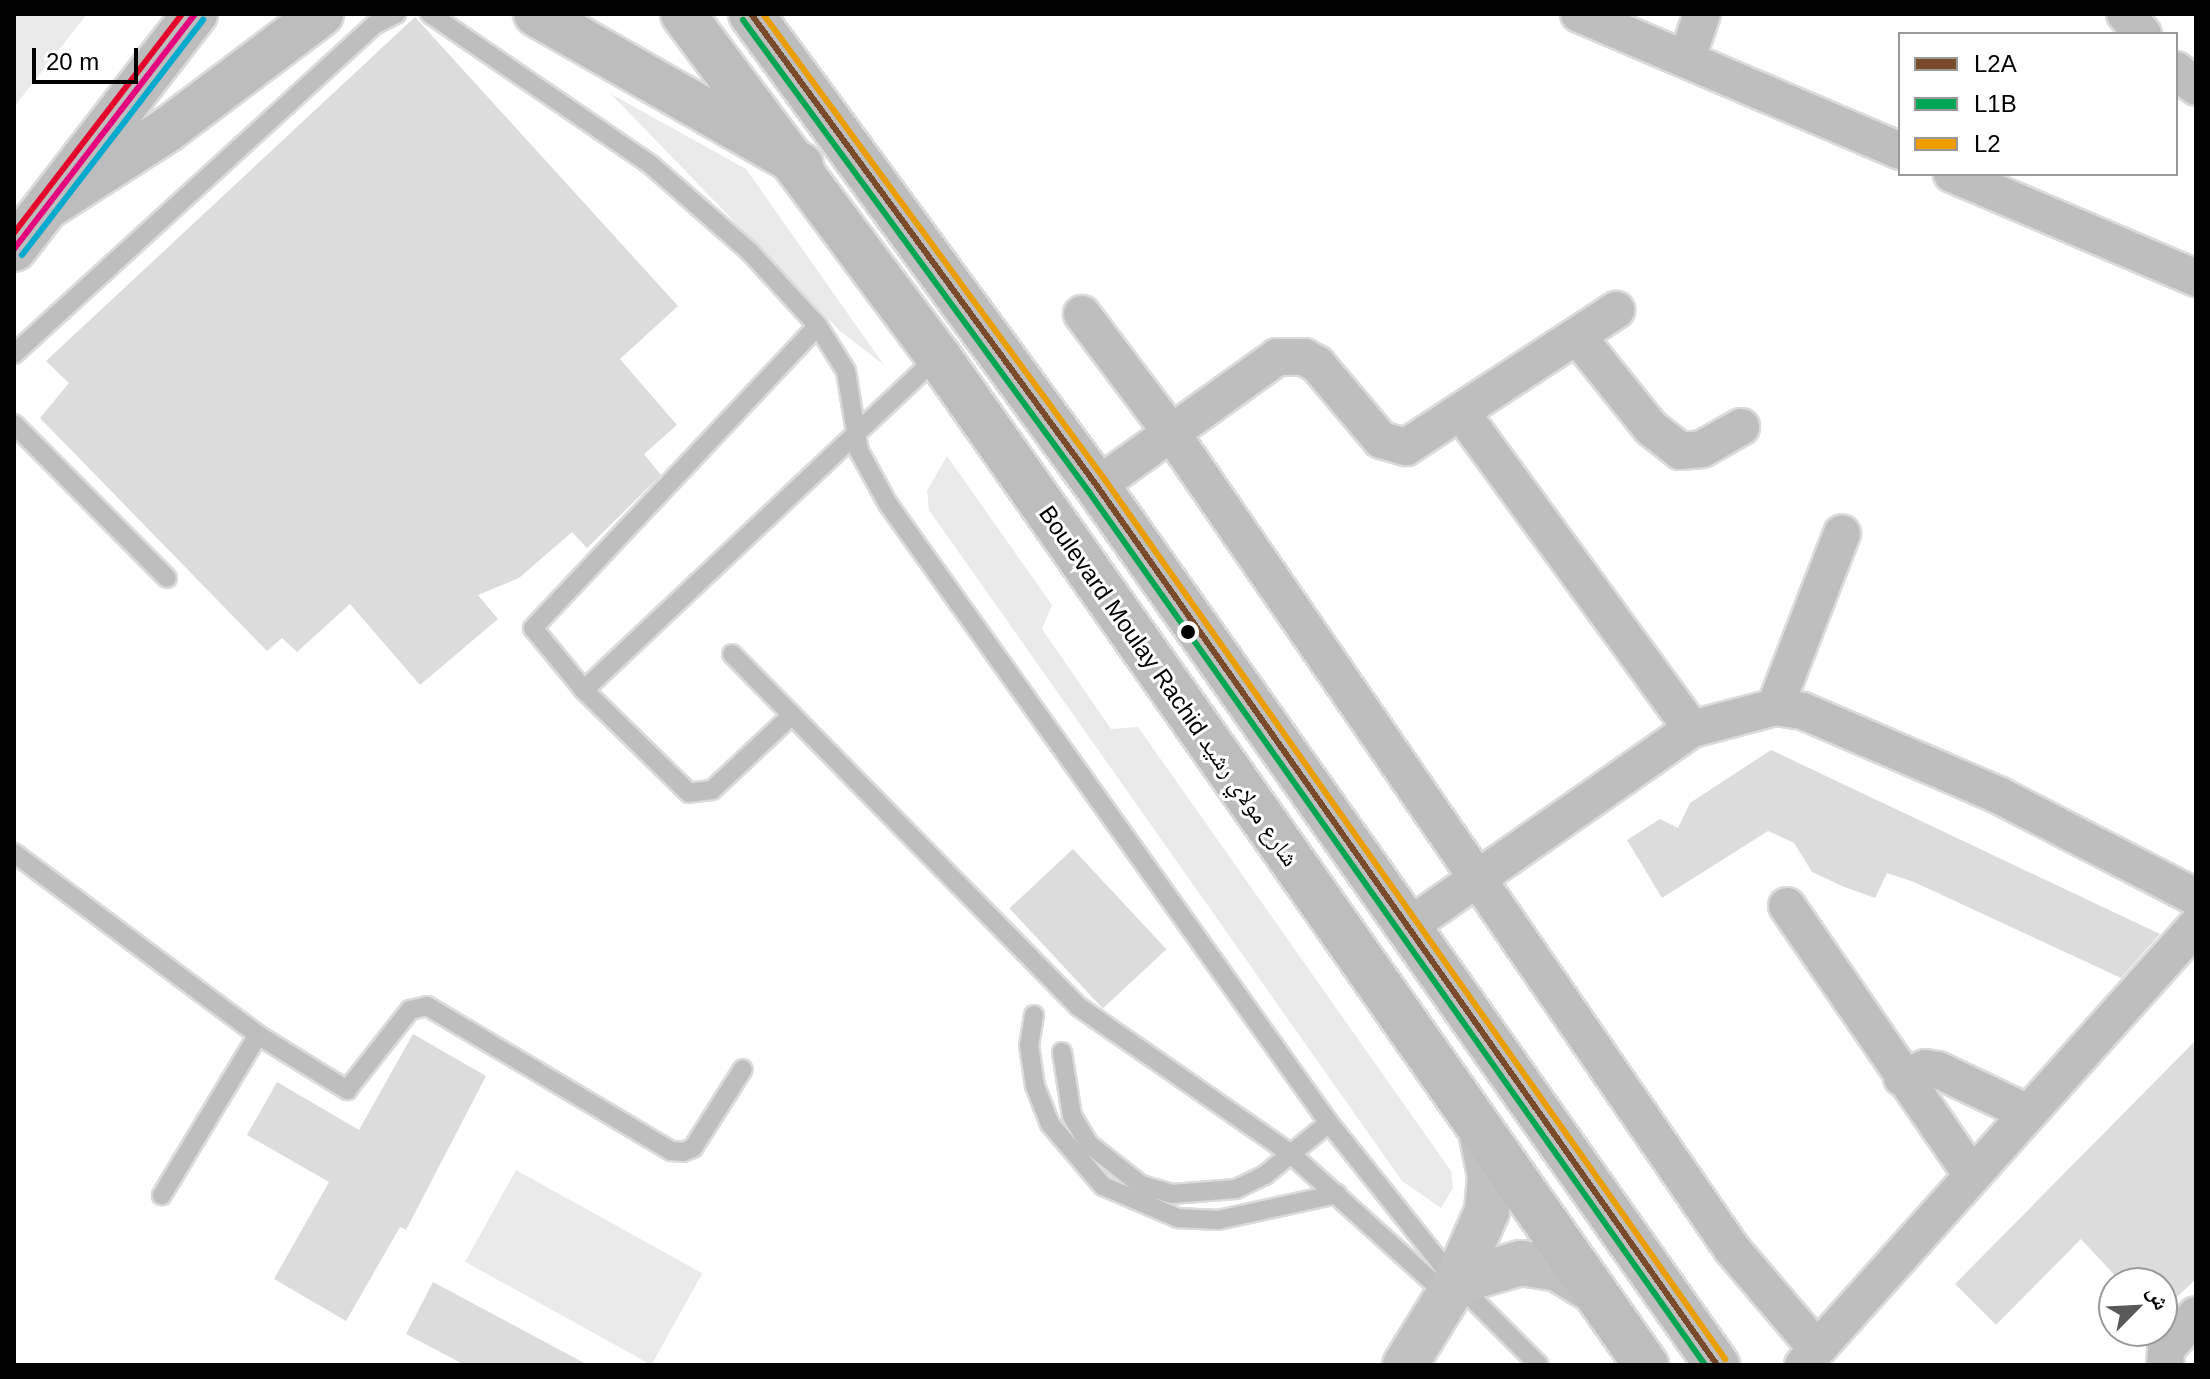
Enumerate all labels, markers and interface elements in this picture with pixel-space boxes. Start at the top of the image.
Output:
scale bar [36,32,142,82]
legend [1898,32,2178,176]
text: 20 m [46,48,99,75]
text: L2A [1974,50,2017,77]
text: L1B [1974,90,2017,117]
text: L2 [1974,130,2001,157]
street label: Boulevard Moulay Rachid شارع مولاي رشيد [1033,500,1305,872]
unlabelled marker [1180,624,1196,640]
north arrow [2098,1267,2178,1347]
text: ش [2142,1282,2175,1314]

